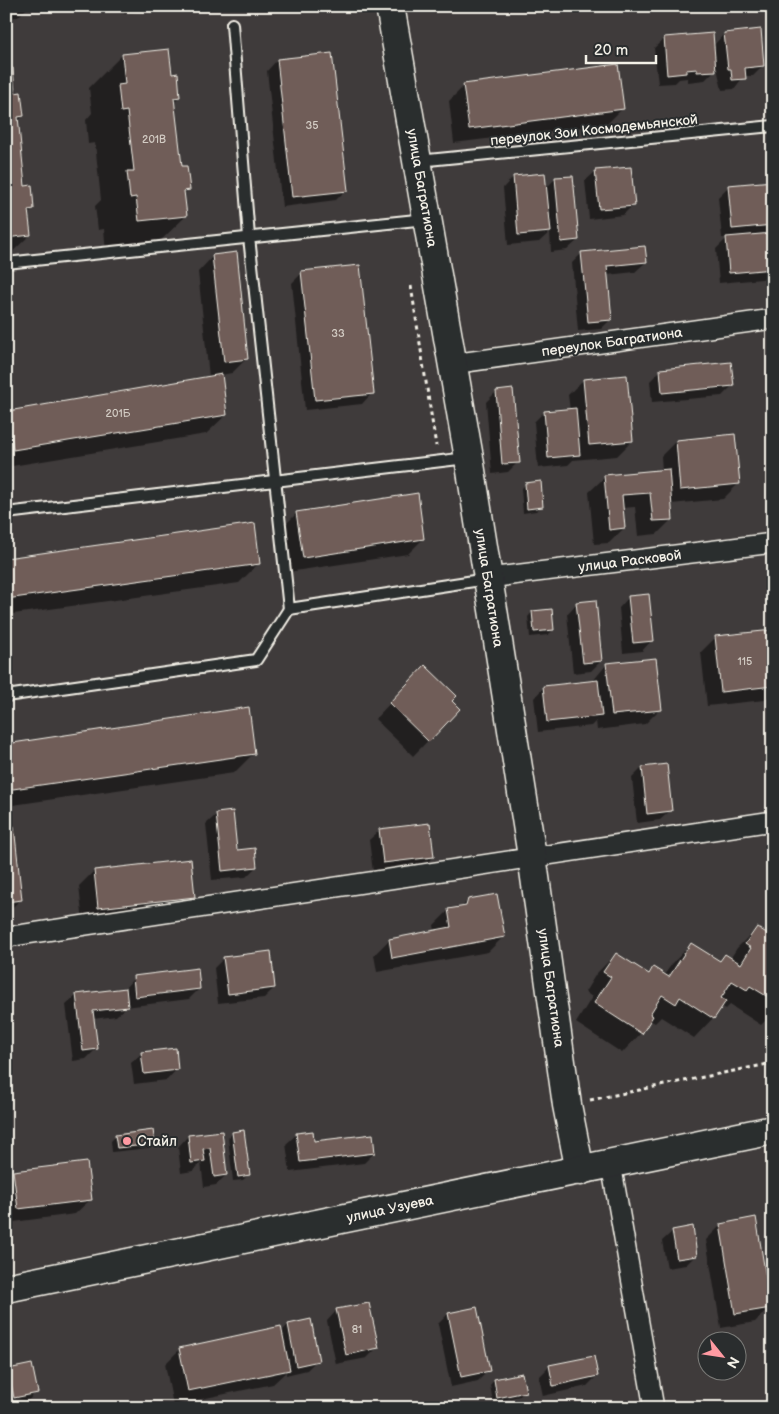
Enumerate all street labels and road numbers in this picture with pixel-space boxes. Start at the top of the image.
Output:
street label: переулок Зои Космодемьянской [489,111,699,149]
street label: улица Багратиона [403,127,441,249]
street label: переулок Багратиона [541,324,684,360]
street label: улица Багратиона [471,527,507,649]
street label: улица Расковой [578,546,682,576]
street label: улица Багратиона [534,927,568,1049]
street label: улица Узуева [345,1191,436,1226]

